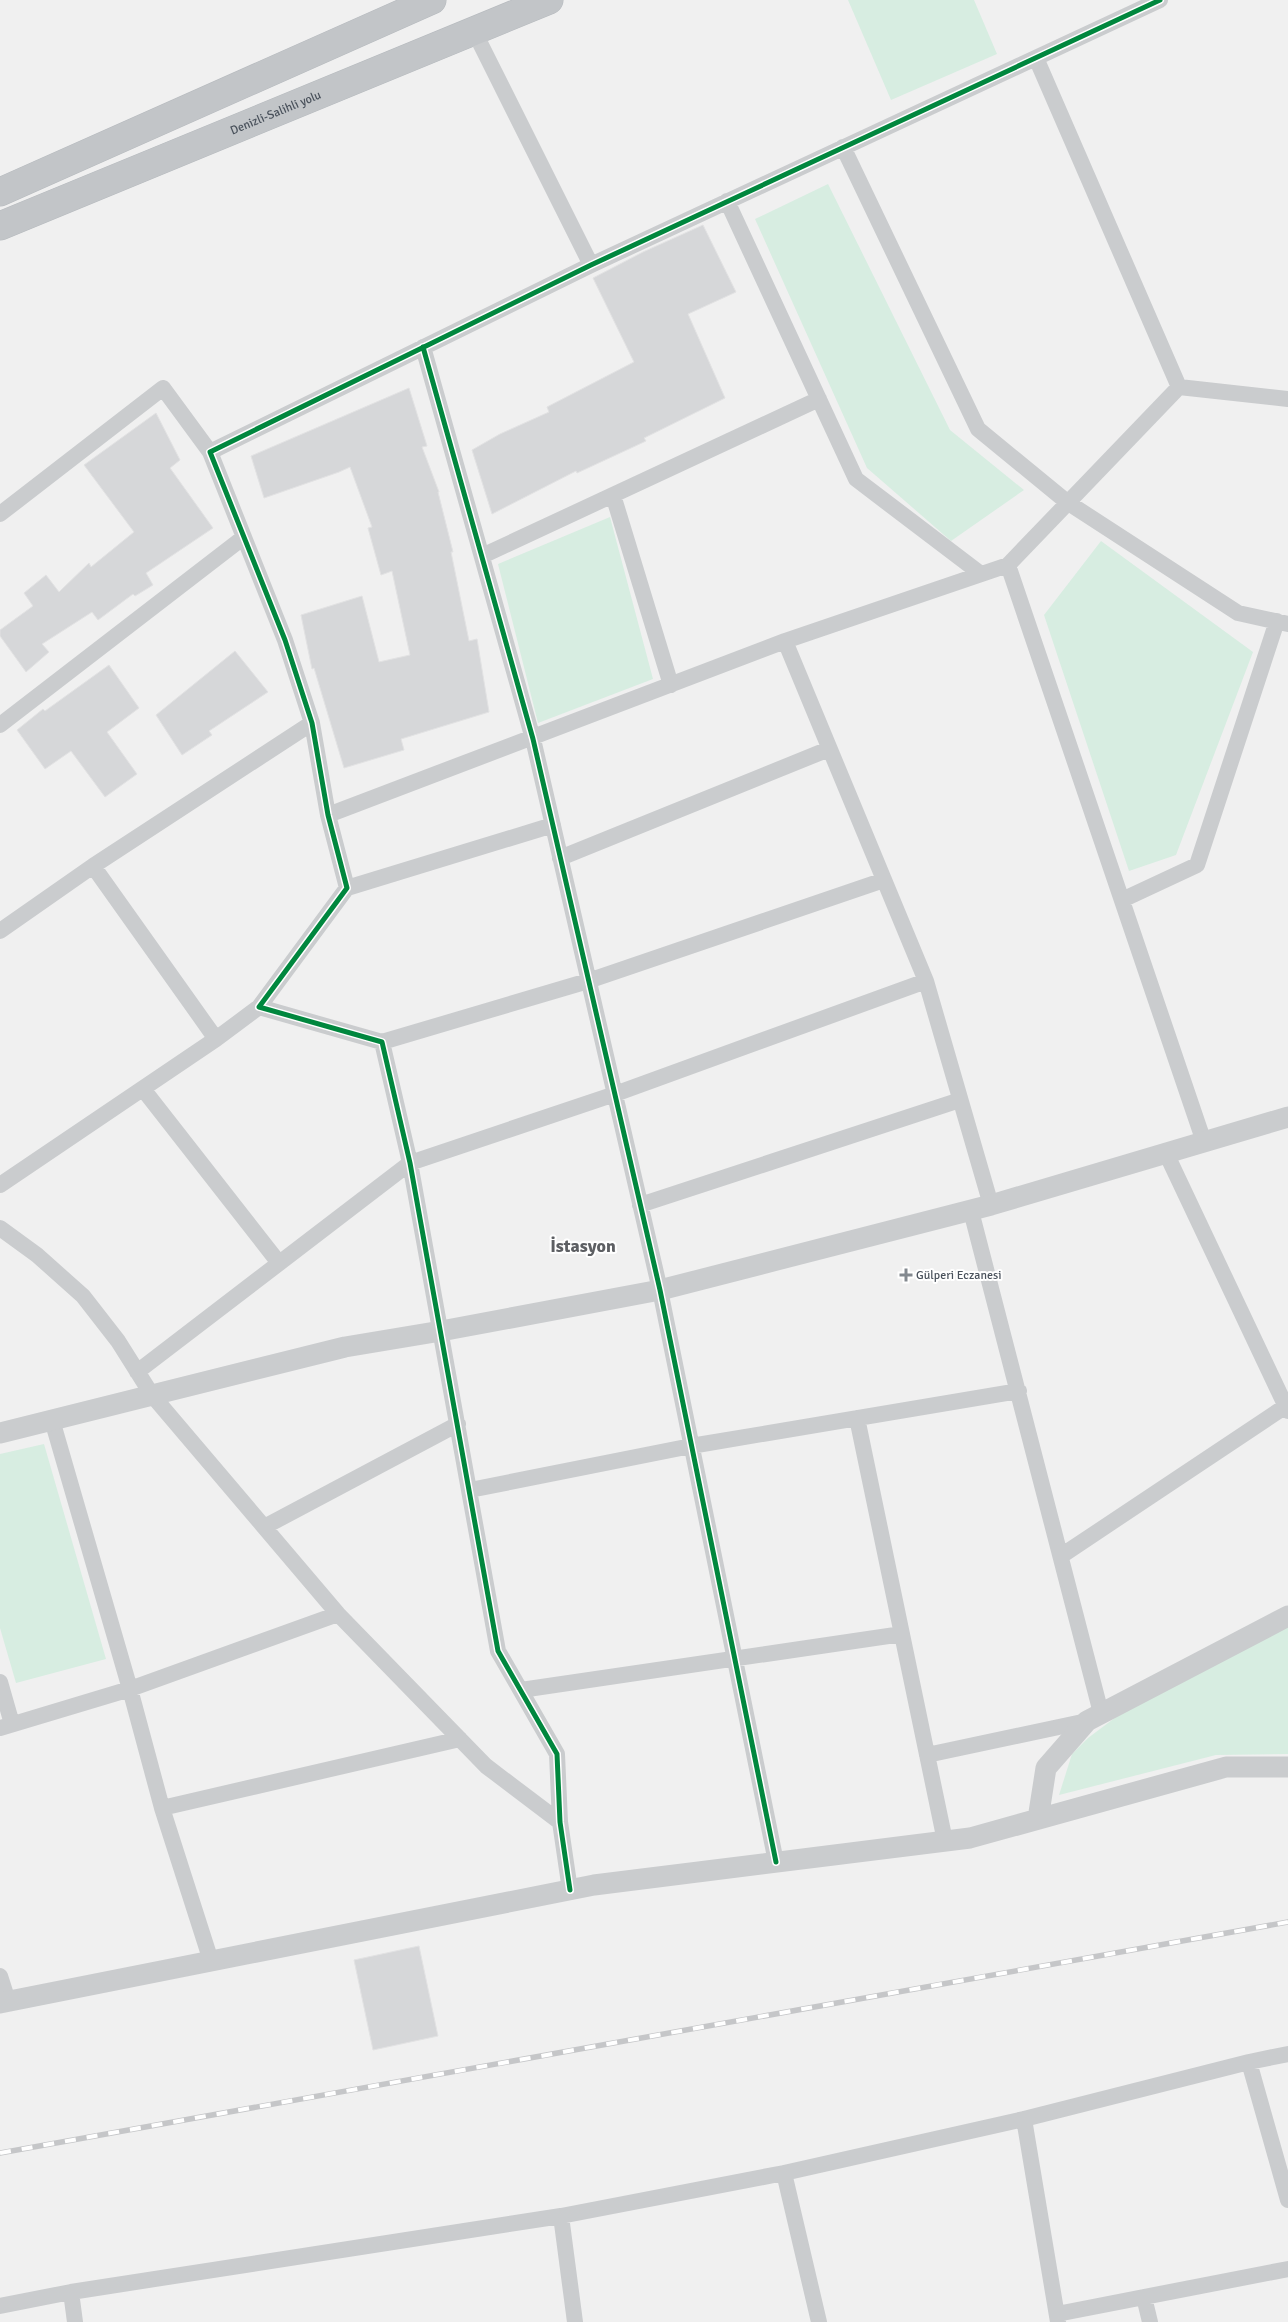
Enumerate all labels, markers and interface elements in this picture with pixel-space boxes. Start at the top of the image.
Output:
street label: Denizli-Salihli yolu [228,88,323,138]
district label: İstasyon [550,1235,616,1257]
place label: Gülperi Eczanesi [916,1268,1002,1283]
marker: Gülperi Eczanesi [900,1269,912,1281]

